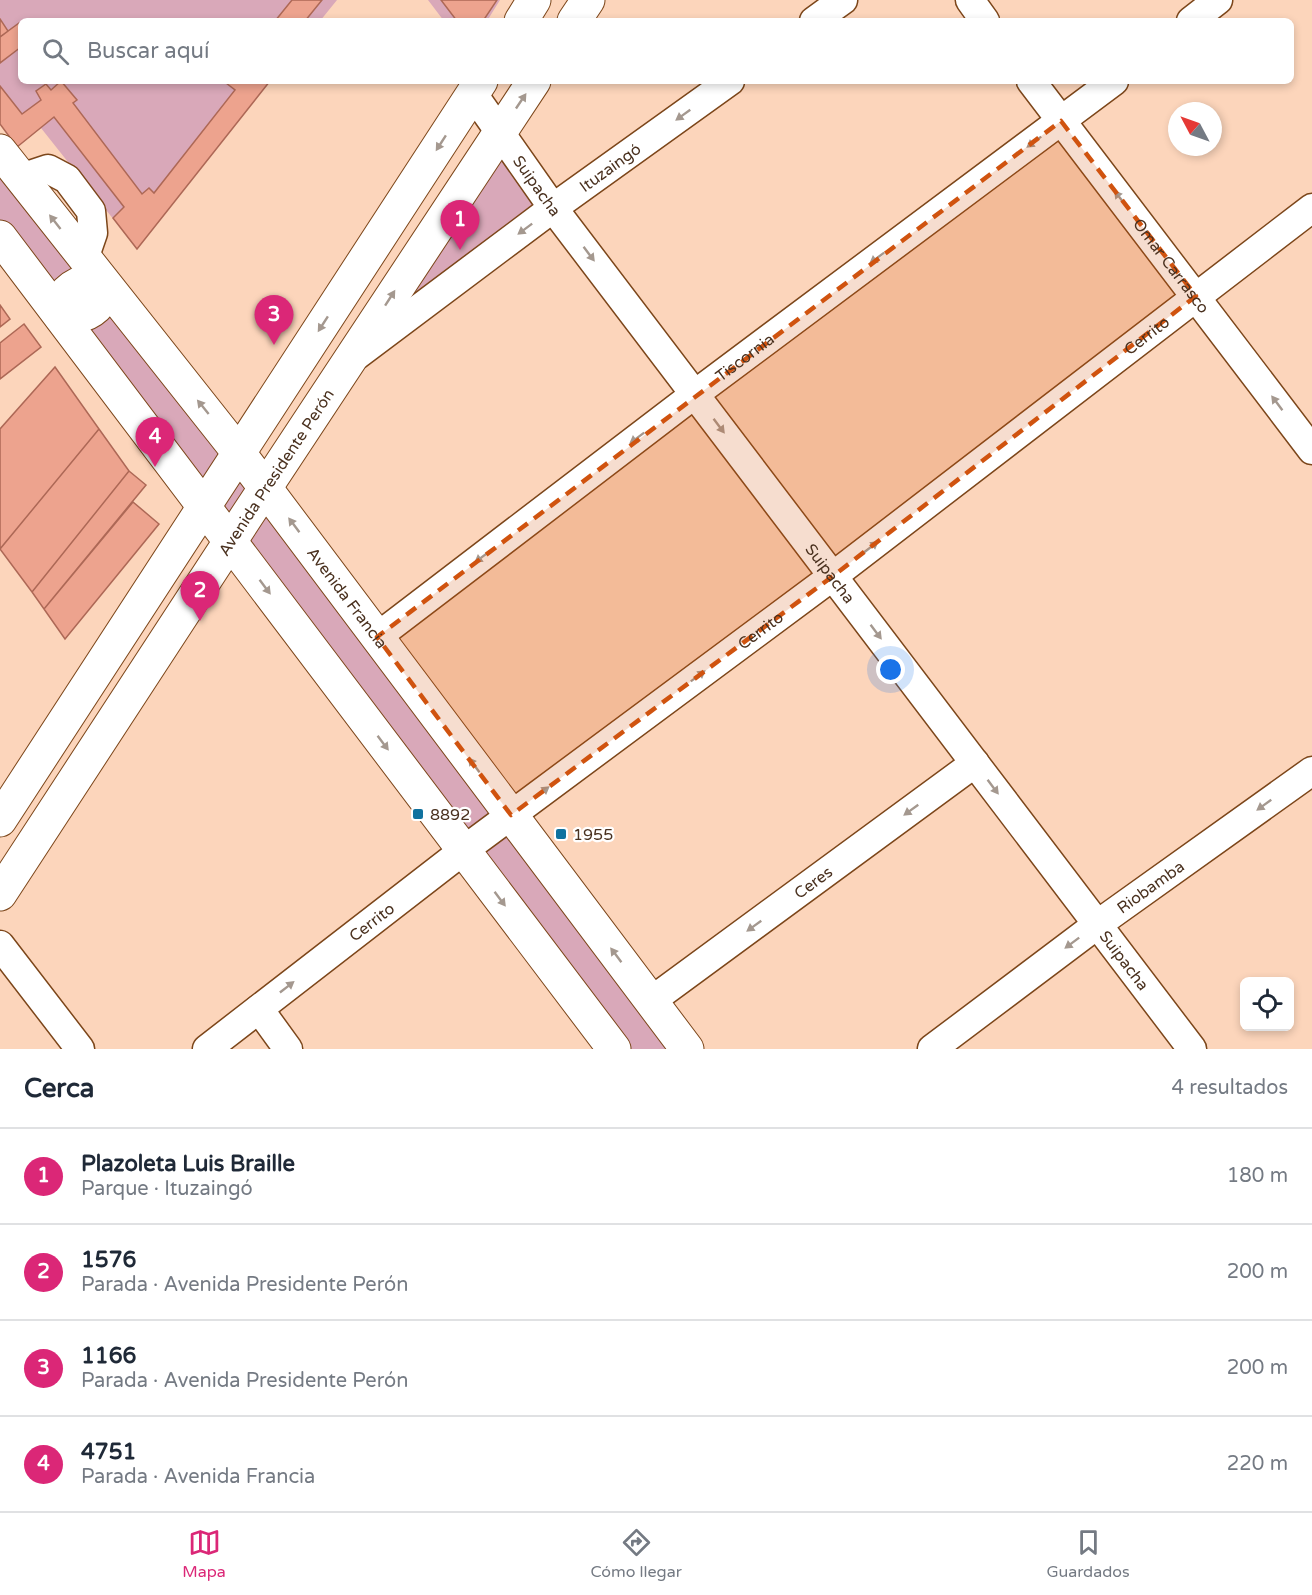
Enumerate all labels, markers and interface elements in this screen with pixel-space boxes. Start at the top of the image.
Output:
search box [18,18,1294,84]
icon: search [39,35,72,68]
text: Buscar aquí [87,38,209,64]
one-way arrow [515,93,527,109]
north arrow [1168,102,1222,156]
one-way arrow [675,109,691,121]
one-way arrow [436,134,447,151]
one-way arrow [1026,136,1042,148]
street label: Ituzaingó [576,139,645,197]
street label: Suipacha [508,152,565,221]
one-way arrow [1115,191,1127,206]
pin: 1 [440,200,480,250]
one-way arrow [48,214,61,230]
street label: Omar Carrasco [1128,215,1213,318]
one-way arrow [517,223,532,235]
one-way arrow [582,247,594,262]
one-way arrow [870,252,885,264]
one-way arrow [385,290,396,307]
pin: 3 [254,296,294,345]
street label: Cerrito [1120,312,1174,360]
one-way arrow [318,315,329,332]
street label: Tiscornia [712,329,778,386]
street label: Avenida Presidente Perón [214,385,339,560]
one-way arrow [1271,396,1283,411]
one-way arrow [196,399,209,415]
pin: 4 [136,418,174,467]
one-way arrow [713,419,725,434]
one-way arrow [630,432,645,444]
one-way arrow [288,518,300,533]
street label: Suipacha [801,540,859,608]
one-way arrow [863,540,879,553]
street label: Avenida Francia [302,544,391,653]
one-way arrow [474,550,490,563]
pin: 2 [180,572,220,621]
one-way arrow [259,580,271,595]
street label: Cerrito [734,607,788,654]
one-way arrow [869,624,881,639]
your location [876,655,905,684]
one-way arrow [690,670,706,682]
one-way arrow [377,735,389,751]
one-way arrow [468,758,480,773]
one-way arrow [987,779,1000,795]
one-way arrow [534,787,549,799]
one-way arrow [1257,799,1273,811]
one-way arrow [904,804,919,816]
place label: 8892 [430,805,470,825]
marker: 8892 [411,807,425,821]
place label: 1955 [573,825,613,845]
marker: 1955 [554,827,568,841]
street label: Riobamba [1113,857,1188,918]
street label: Ceres [791,862,837,903]
one-way arrow [494,891,506,906]
street label: Cerrito [345,899,399,946]
one-way arrow [747,920,763,932]
street label: Suipacha [1095,927,1153,995]
one-way arrow [1065,937,1080,949]
one-way arrow [610,947,622,963]
map controls [1240,977,1294,1031]
button: locate [1240,977,1294,1031]
one-way arrow [279,982,294,994]
text: Cerca [24,1073,94,1104]
text: 4 resultados [1172,1076,1288,1100]
text: Plazoleta Luis Braille [81,1151,295,1177]
text: 1 [37,1164,50,1188]
text: 180 m [1227,1164,1288,1188]
text: Parque · Ituzaingó [81,1177,253,1201]
text: 1576 [81,1247,136,1273]
text: 2 [37,1260,50,1284]
text: 200 m [1227,1260,1288,1284]
text: Parada · Avenida Presidente Perón [81,1273,408,1297]
text: 1166 [81,1343,136,1369]
text: 3 [37,1356,50,1380]
text: 200 m [1227,1356,1288,1380]
text: Parada · Avenida Presidente Perón [81,1369,408,1393]
text: 4751 [81,1439,136,1465]
text: 4 [37,1452,50,1476]
text: 220 m [1227,1452,1288,1476]
text: Parada · Avenida Francia [81,1465,315,1489]
tab: Mapa [182,1526,226,1582]
tab: Cómo llegar [590,1526,682,1582]
tab: Guardados [1046,1526,1130,1582]

